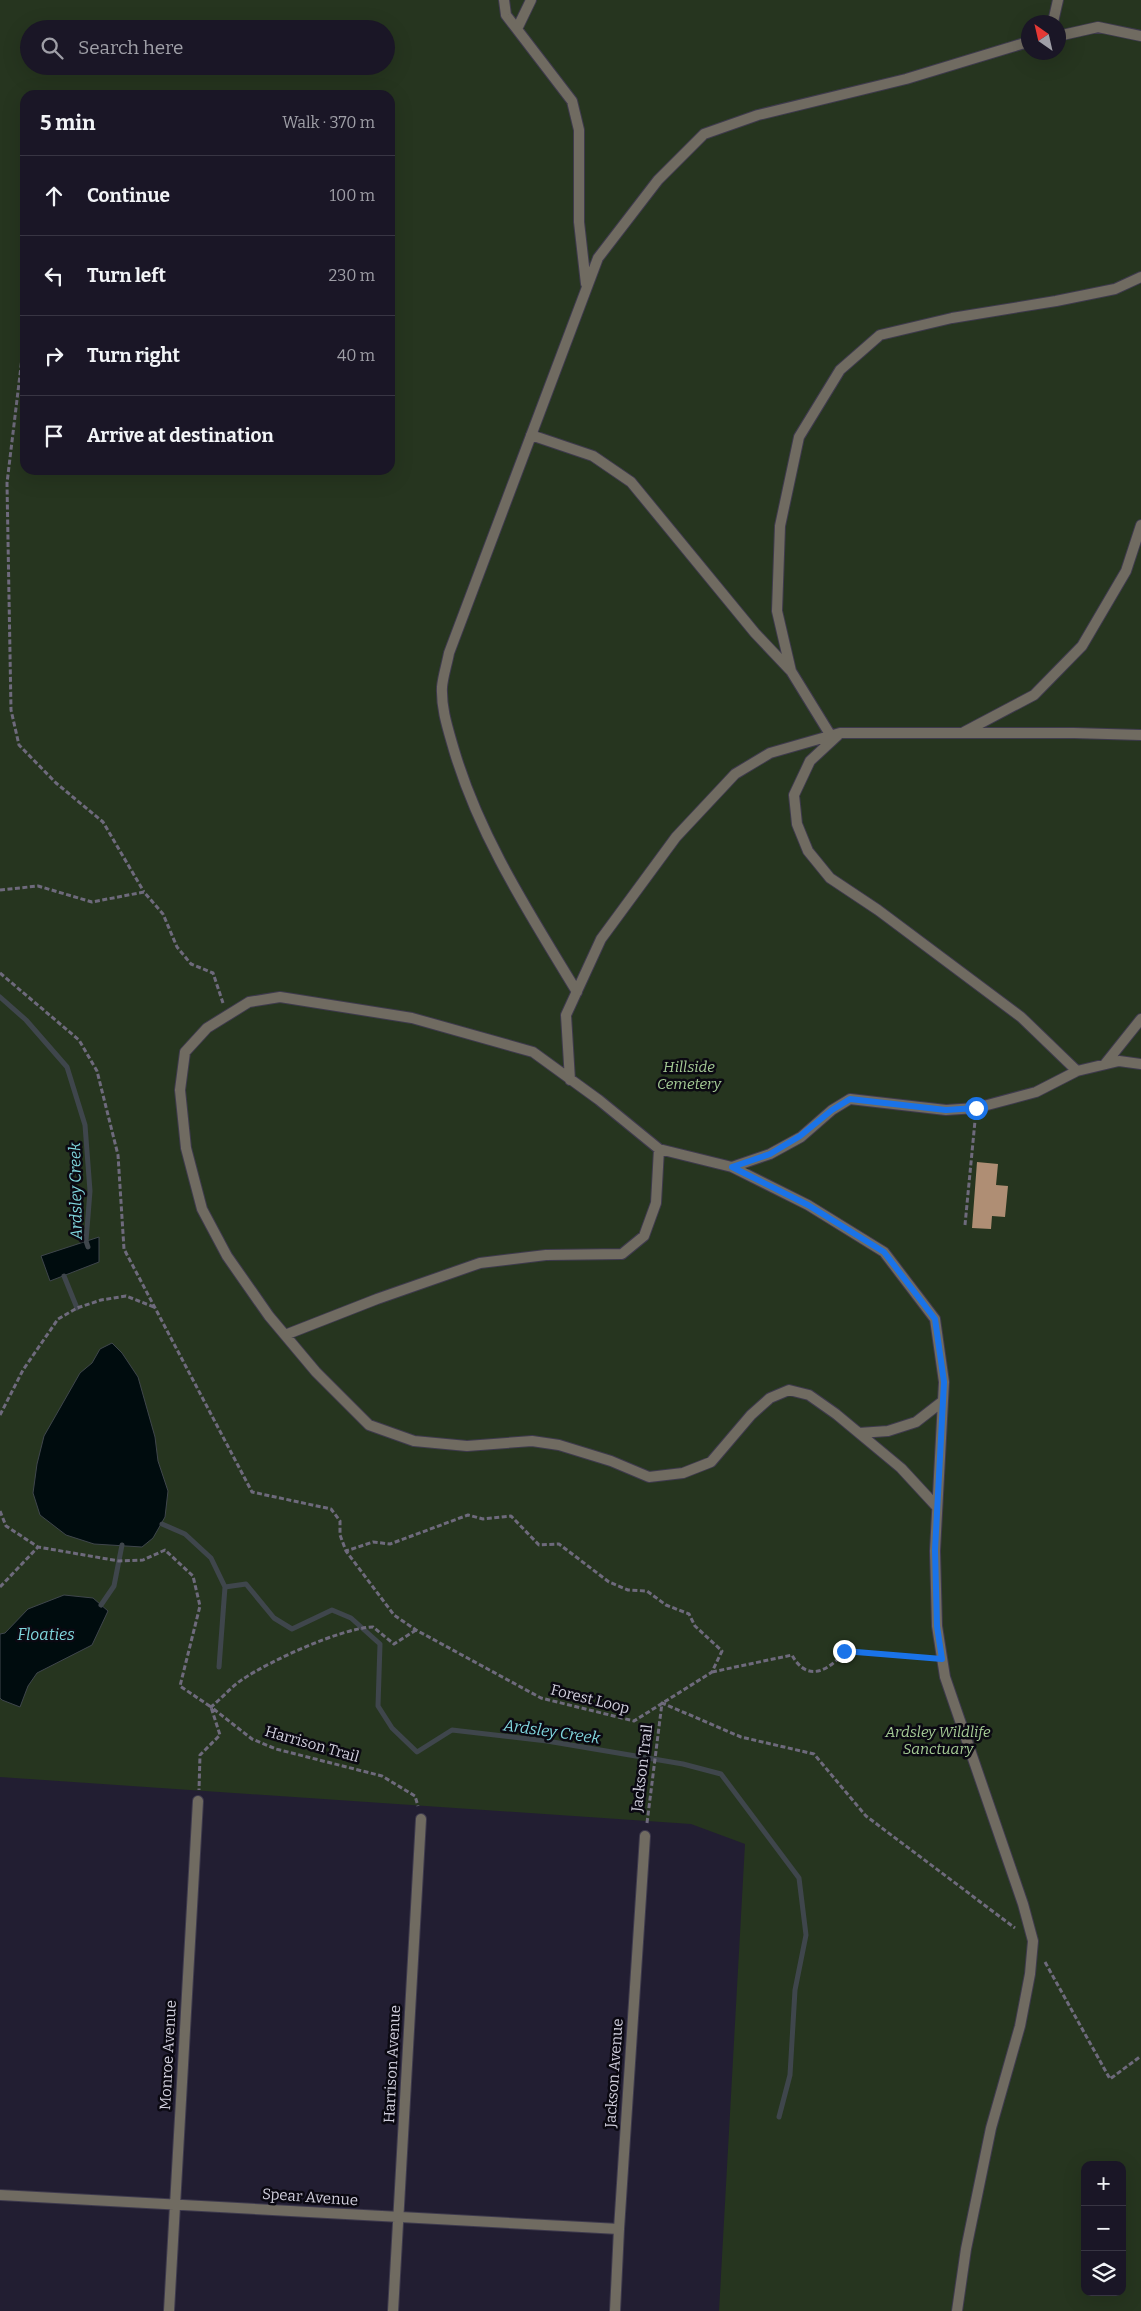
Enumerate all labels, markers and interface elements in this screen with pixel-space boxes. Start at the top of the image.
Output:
north arrow [1021,15,1066,60]
search box [20,20,395,75]
icon: search [38,34,66,62]
text: Search here [78,36,183,59]
text: 5 min [40,110,96,136]
text: Walk · 370 m [282,113,375,132]
icon: ahead [40,182,68,210]
text: Continue [87,184,170,207]
text: 100 m [330,186,375,205]
icon: left [40,262,68,290]
text: Turn left [87,264,166,287]
text: 230 m [328,266,375,285]
icon: right [40,342,68,370]
text: Turn right [87,344,180,367]
text: 40 m [337,346,375,365]
icon: arrive [40,422,68,450]
text: Arrive at destination [87,424,274,447]
park label: Hillside Cemetery [657,1058,722,1093]
route start [965,1097,988,1120]
water label: Ardsley Creek [65,1142,86,1241]
water label: Floaties [17,1625,75,1644]
route end [833,1640,856,1663]
street label: Forest Loop [549,1681,631,1718]
water label: Ardsley Creek [501,1715,602,1748]
street label: Harrison Trail [263,1722,361,1766]
street label: Jackson Trail [628,1723,656,1814]
park label: Ardsley Wildlife Sanctuary [884,1723,991,1758]
street label: Monroe Avenue [156,2000,180,2110]
street label: Harrison Avenue [380,2004,404,2124]
street label: Jackson Avenue [601,2018,627,2129]
map controls [1081,2161,1126,2296]
button: + [1081,2161,1126,2206]
street label: Spear Avenue [261,2185,359,2209]
button: − [1081,2206,1126,2251]
button: layers [1081,2251,1126,2296]

